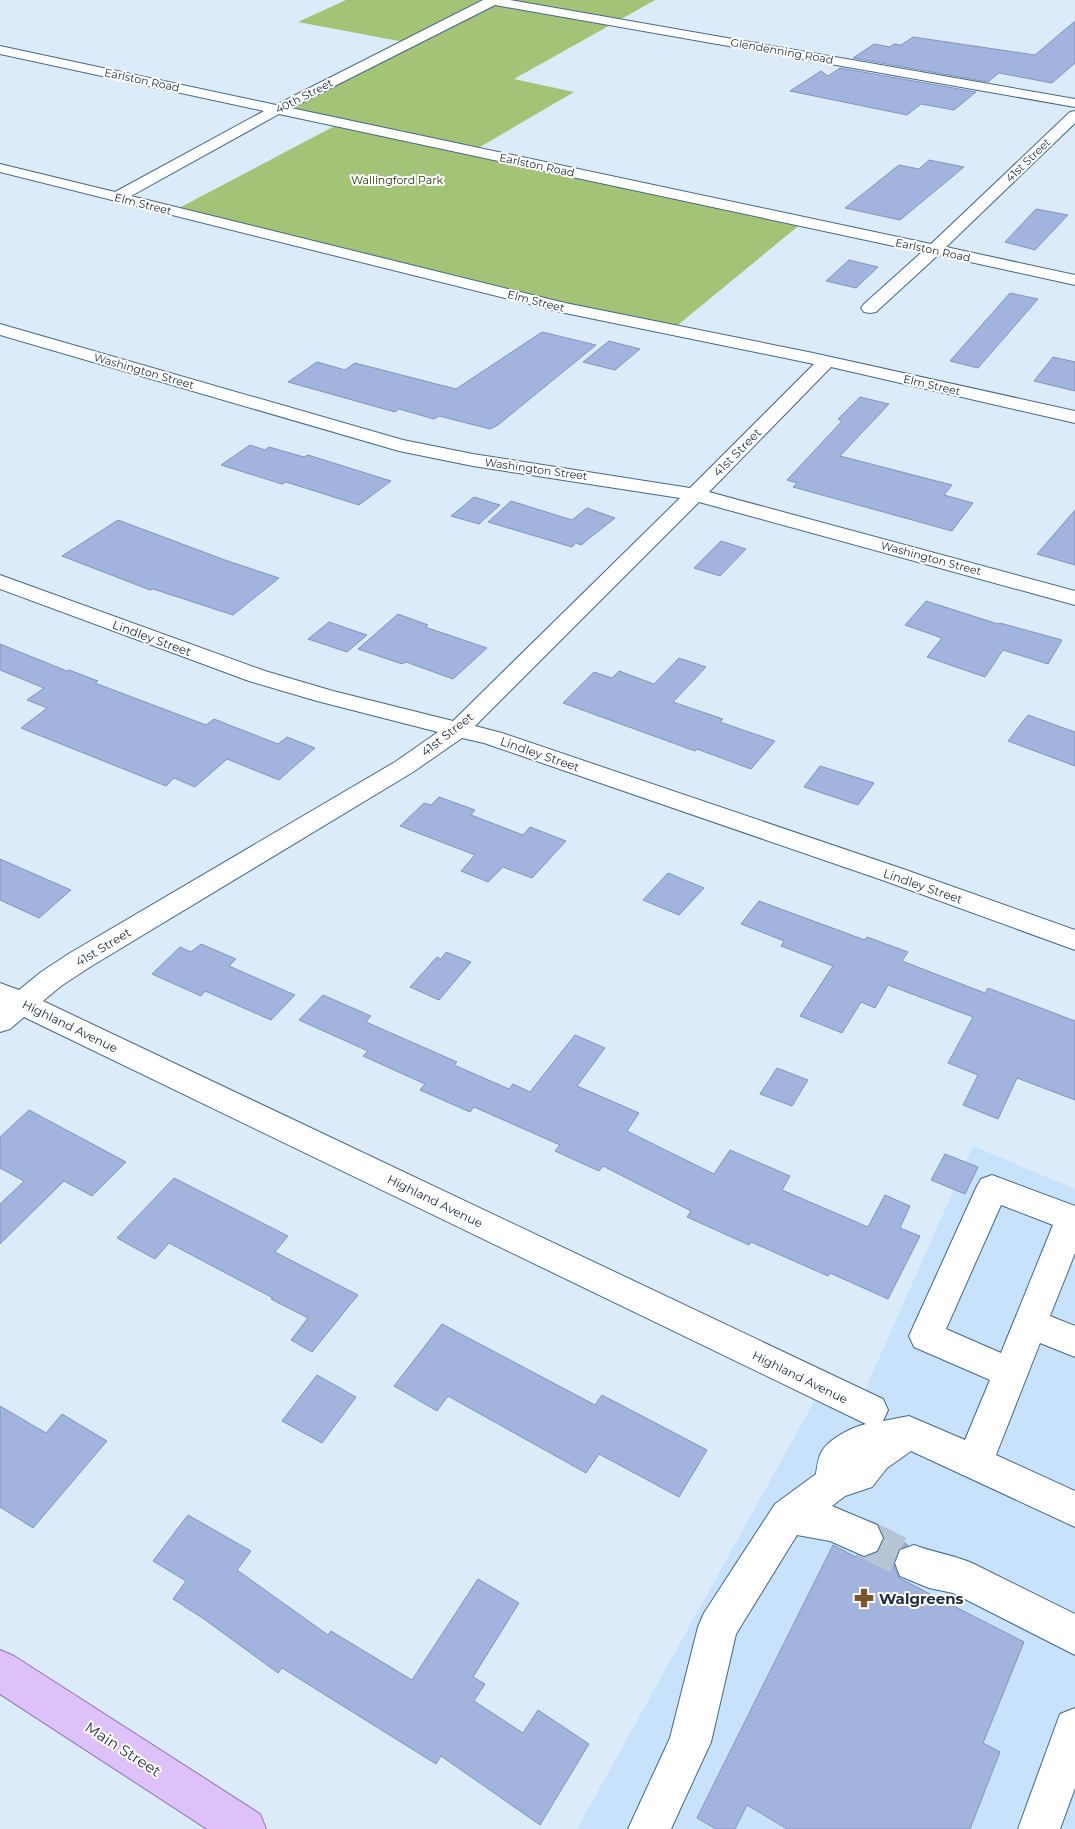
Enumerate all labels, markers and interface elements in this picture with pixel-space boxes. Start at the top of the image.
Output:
street label: Glendenning Road [730,35,834,67]
street label: Earlston Road [103,65,181,95]
street label: 40th Street [273,75,336,116]
street label: 41st Street [1003,135,1054,185]
street label: Earlston Road [498,150,576,180]
park label: Wallingford Park [351,173,444,187]
street label: Elm Street [113,190,173,218]
street label: Earlston Road [894,235,972,265]
street label: Elm Street [506,287,566,315]
street label: Washington Street [92,350,196,392]
street label: Elm Street [902,372,962,398]
street label: 41st Street [710,425,764,479]
street label: Washington Street [484,455,589,483]
street label: Washington Street [879,538,983,578]
street label: Lindley Street [110,617,194,659]
street label: 41st Street [418,709,476,759]
street label: Lindley Street [498,733,582,775]
street label: Lindley Street [881,865,965,907]
street label: 41st Street [73,925,134,969]
street label: Highland Avenue [20,996,120,1056]
street label: Highland Avenue [385,1171,485,1231]
street label: Highland Avenue [750,1347,850,1407]
pharmacy icon: Walgreens [853,1587,875,1609]
place label: Walgreens [879,1589,964,1608]
street label: Main Street [81,1717,165,1781]

